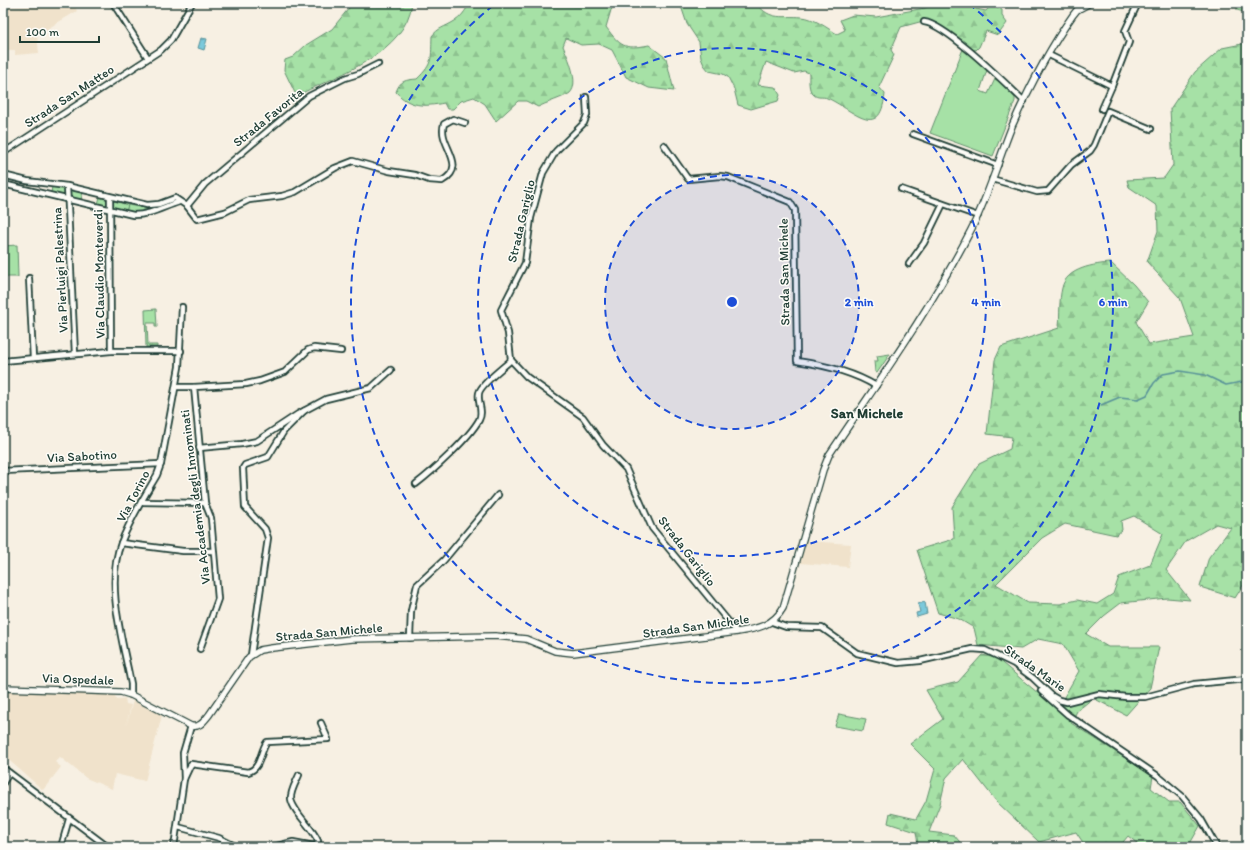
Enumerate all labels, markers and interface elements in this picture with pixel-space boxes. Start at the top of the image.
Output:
scale bar [20,18,99,44]
text: 100 m [26,25,59,39]
street label: Strada San Matteo [21,61,117,131]
street label: Strada Favorita [230,84,306,150]
street label: Strada Gariglio [504,178,538,264]
street label: Via Pierluigi Palestrina [49,206,71,333]
street label: Via Claudio Monteverdi [90,209,108,339]
street label: Strada San Michele [776,218,792,326]
centre of rings [725,295,739,309]
text: 2 min [845,295,874,309]
text: 4 min [971,295,1001,309]
text: 6 min [1099,295,1128,309]
district label: San Michele [831,405,903,422]
street label: Via Accademia degli Innominati [177,409,213,585]
street label: Via Sabotino [47,447,118,465]
street label: Via Torino [113,467,153,524]
street label: Strada Gariglio [655,513,719,589]
street label: Strada San Michele [642,611,750,641]
street label: Strada San Michele [275,620,383,644]
street label: Strada Marie [1001,641,1069,695]
street label: Via Ospedale [42,670,114,688]

